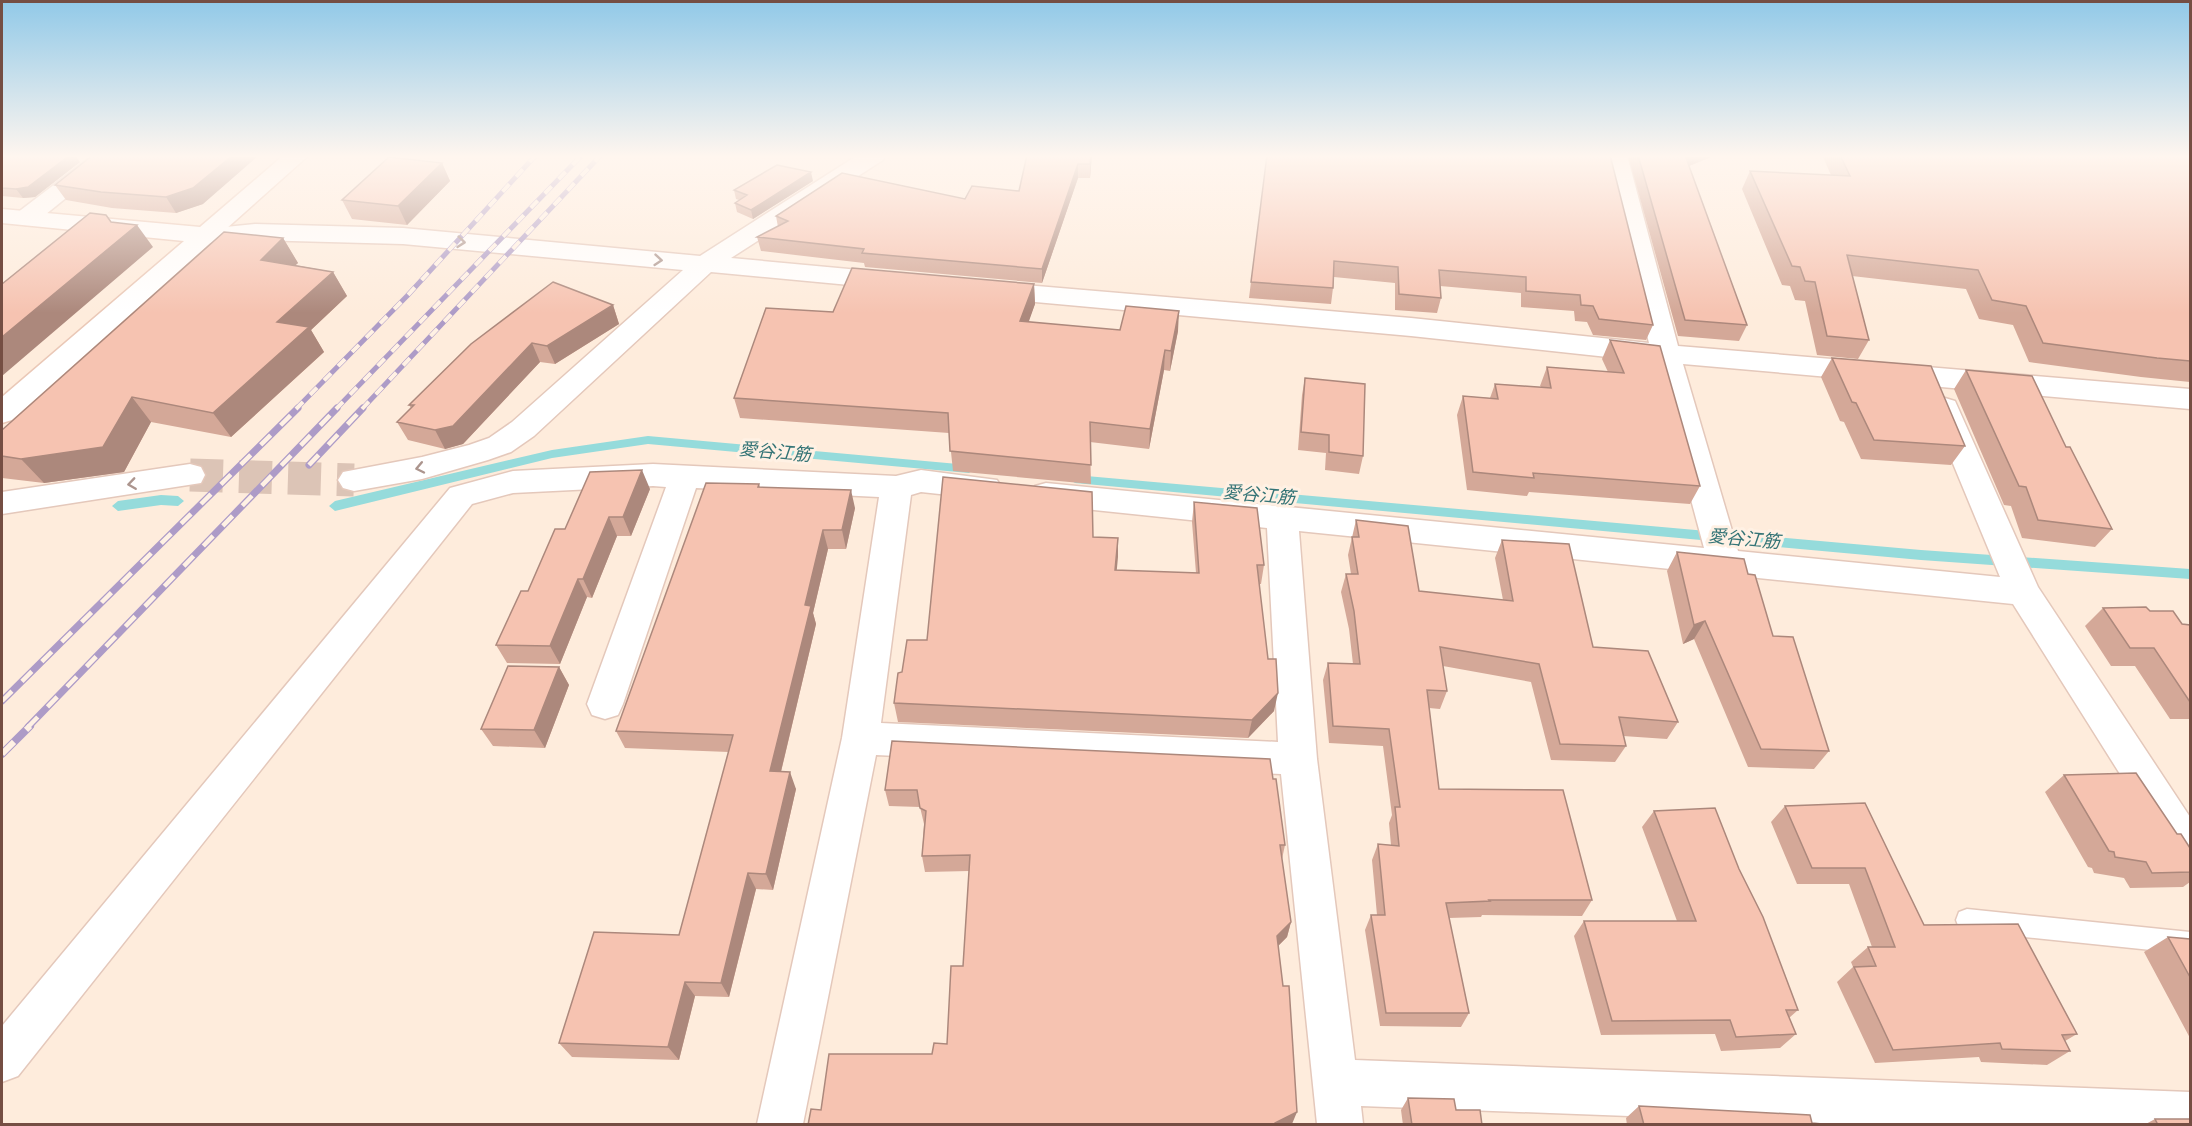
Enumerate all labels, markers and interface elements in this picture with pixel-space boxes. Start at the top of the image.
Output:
one-way arrow [457,235,466,248]
one-way arrow [653,253,662,266]
water label: 愛谷江筋 [738,435,815,468]
one-way arrow [415,461,425,474]
one-way arrow [127,478,137,490]
water label: 愛谷江筋 [1222,478,1299,511]
water label: 愛谷江筋 [1707,522,1784,555]

